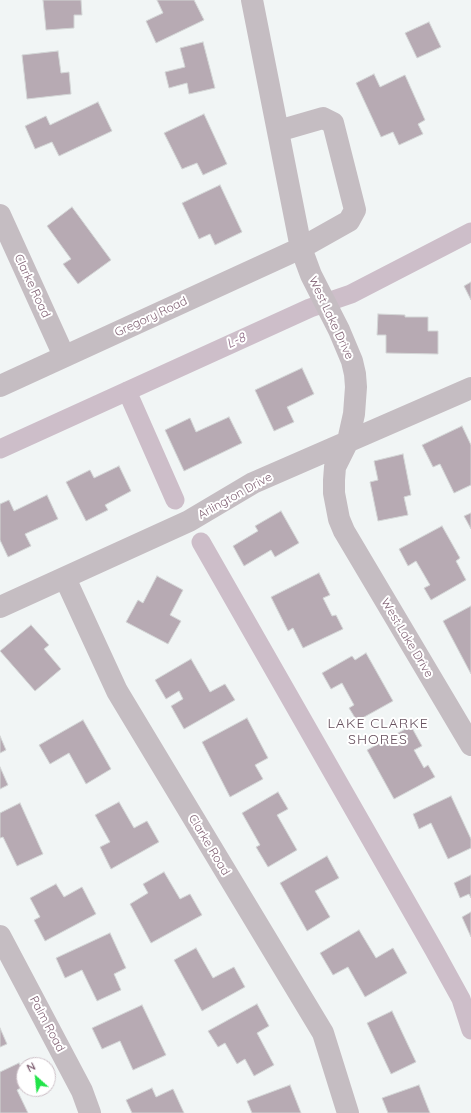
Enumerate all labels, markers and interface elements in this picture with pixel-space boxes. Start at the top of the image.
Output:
street label: Clarke Road [11,252,53,320]
street label: West Lake Drive [305,274,357,362]
street label: Gregory Road [112,294,190,340]
water label: L-8 [224,330,248,352]
street label: Arlington Drive [195,470,275,522]
street label: West Lake Drive [378,596,436,680]
district label: LAKE CLARKE SHORES [327,716,429,748]
street label: Clarke Road [185,812,233,878]
street label: Palm Road [26,994,68,1054]
north arrow [16,1057,56,1097]
text: N [24,1059,38,1075]

